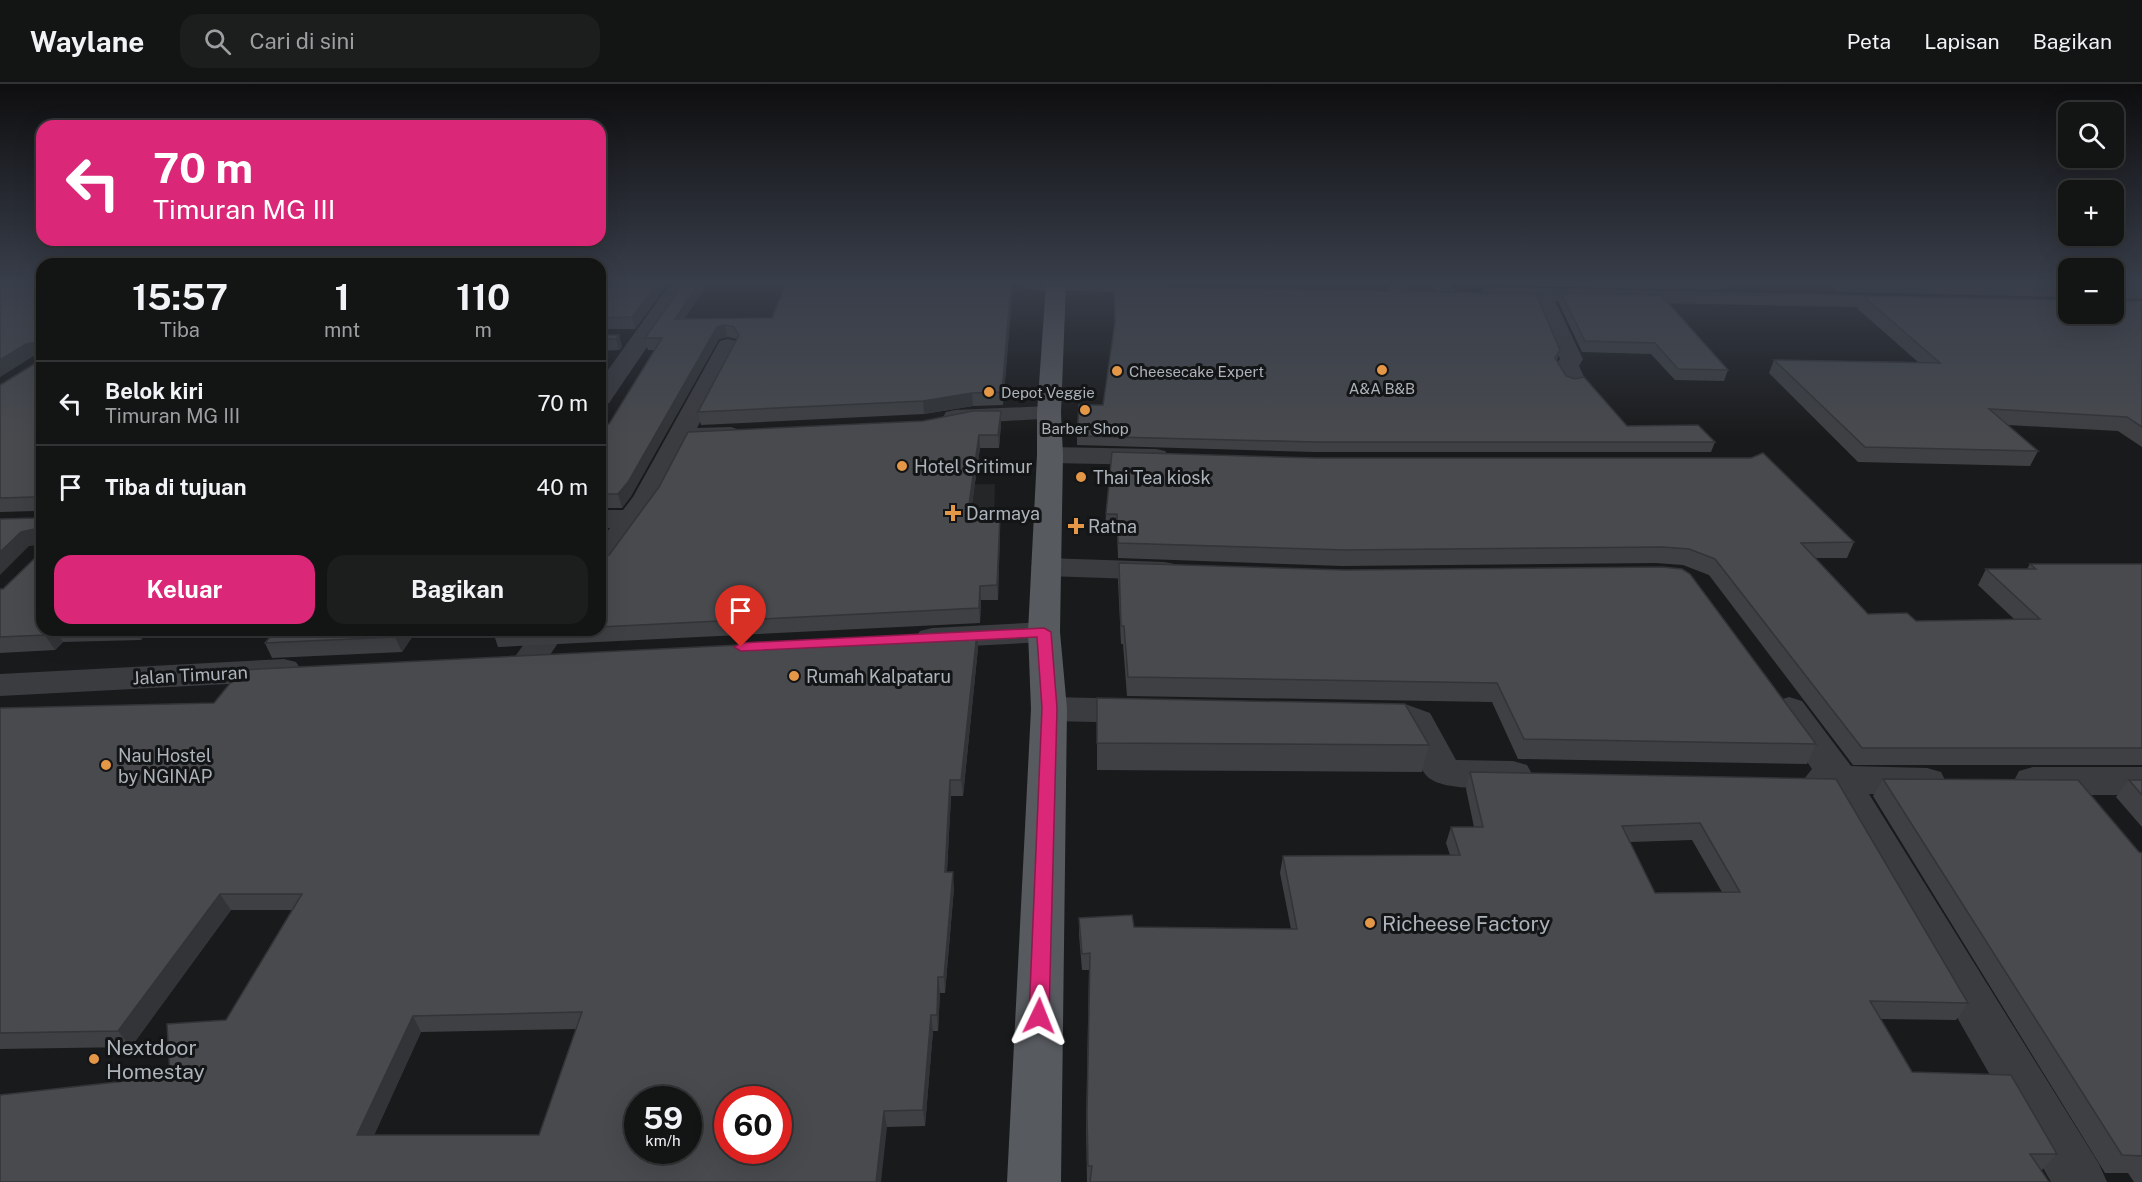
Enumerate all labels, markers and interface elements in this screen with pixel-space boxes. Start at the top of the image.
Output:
search box [180,14,600,68]
text: Waylane [30,25,144,58]
icon: search [201,25,234,58]
text: Cari di sini [249,28,355,54]
text: Peta [1847,29,1891,54]
text: Lapisan [1924,29,2000,54]
text: Bagikan [2033,29,2112,54]
map controls [2058,102,2124,324]
button: search [2058,102,2124,168]
text: 70 m [153,143,253,192]
icon: left [54,144,132,222]
button: + [2058,180,2124,246]
text: Timuran MG III [153,193,335,225]
button: − [2058,258,2124,324]
text: 15:57 [132,276,228,318]
text: 1 [334,276,350,318]
text: 110 [456,276,510,318]
text: Tiba [160,318,200,342]
text: mnt [324,318,360,342]
text: m [474,318,492,342]
place label: Cheesecake Expert [1129,363,1264,380]
marker: A&A B&B [1375,363,1389,377]
marker: Cheesecake Expert [1110,364,1124,378]
text: Belok kiri [105,378,203,404]
place label: A&A B&B [1349,380,1415,397]
place label: Depot Veggie [1001,384,1095,401]
marker: Depot Veggie [982,385,996,399]
icon: left [54,387,87,420]
text: 70 m [537,390,588,416]
marker: Barber Shop [1078,403,1092,417]
text: Timuran MG III [105,404,240,428]
place label: Barber Shop [1041,420,1129,437]
place label: Hotel Sritimur [914,456,1033,477]
marker: Hotel Sritimur [895,459,909,473]
place label: Thai Tea kiosk [1093,467,1211,488]
marker: Thai Tea kiosk [1074,470,1088,484]
icon: arrive [54,471,87,504]
text: Tiba di tujuan [105,474,246,500]
text: 40 m [536,474,588,500]
place label: Darmaya [966,503,1040,524]
marker: Darmaya [944,504,962,522]
place label: Ratna [1088,516,1137,537]
marker: Ratna [1069,519,1083,533]
button: Keluar [54,555,315,624]
button: Bagikan [327,555,588,624]
pin [715,585,766,647]
icon: arrive [724,594,757,627]
street label: Jalan Timuran [132,661,248,689]
place label: Rumah Kalpataru [806,666,951,687]
marker: Rumah Kalpataru [787,669,801,683]
place label: Nau Hostel by NGINAP [118,745,212,787]
marker: Nau Hostel by NGINAP [99,758,113,772]
place label: Richeese Factory [1382,911,1550,936]
marker: Richeese Factory [1363,916,1377,930]
position arrow [1007,984,1071,1048]
place label: Nextdoor Homestay [106,1035,205,1084]
marker: Nextdoor Homestay [87,1052,101,1066]
speed limit sign: 60 [714,1086,792,1164]
text: 59 [643,1100,683,1136]
text: km/h [645,1132,681,1149]

